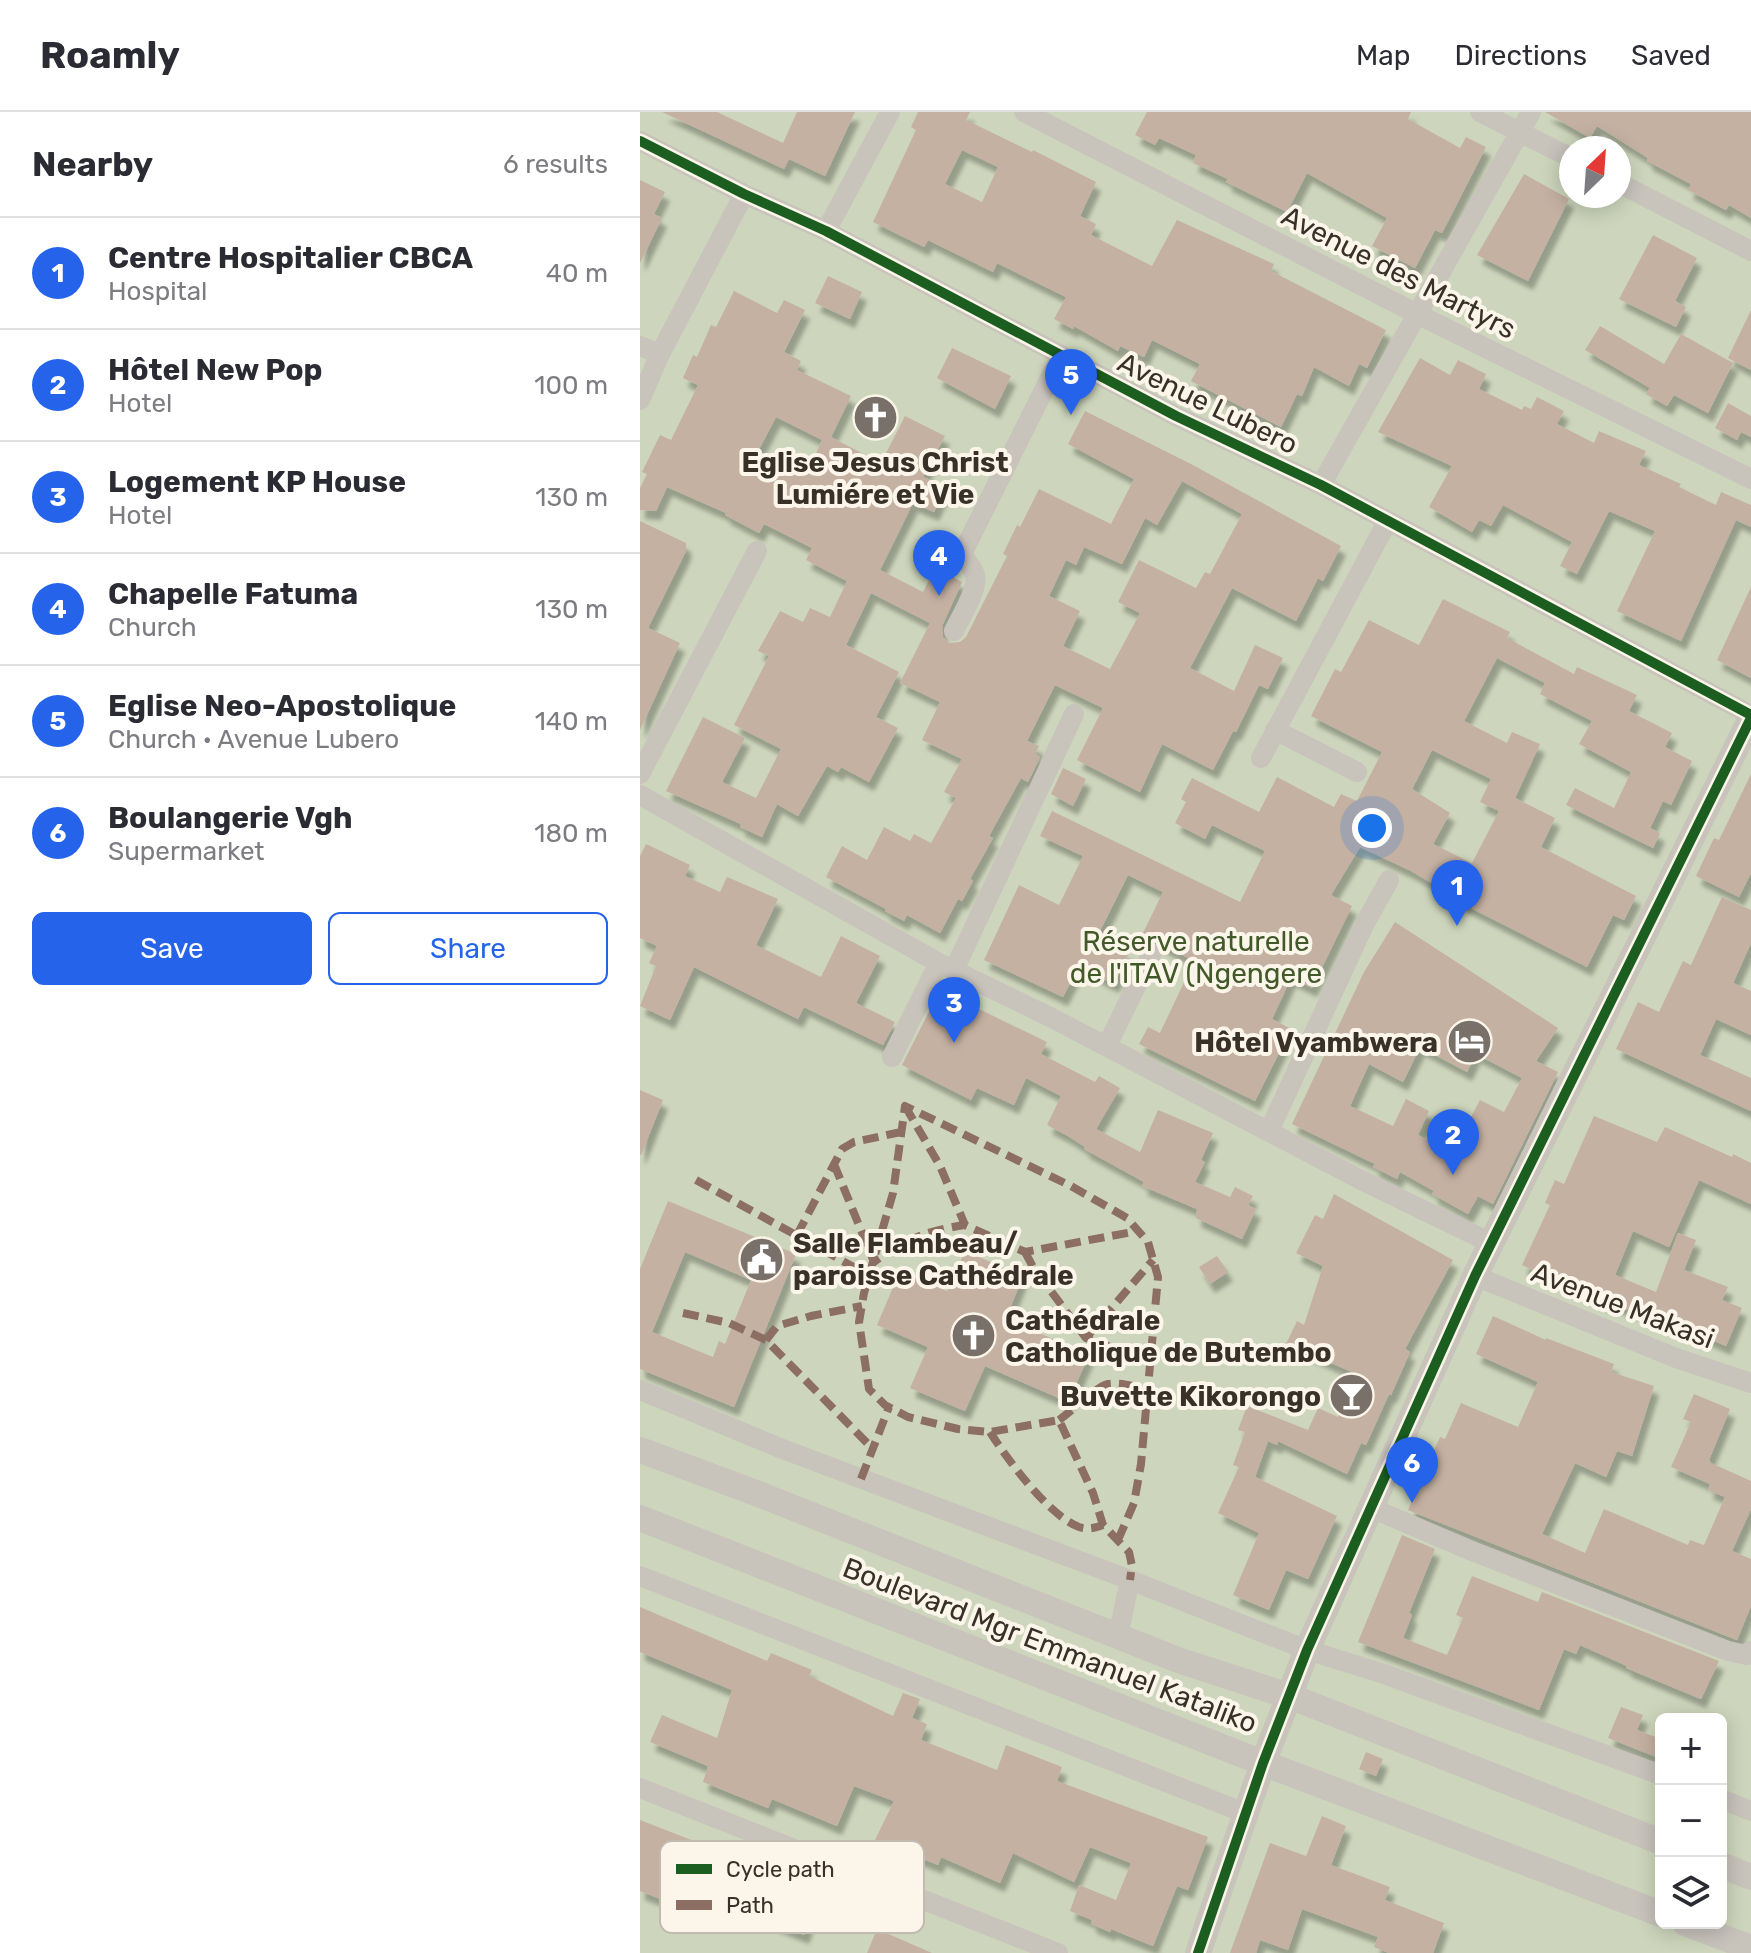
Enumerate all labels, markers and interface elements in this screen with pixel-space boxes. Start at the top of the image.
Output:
text: Roamly [40,32,180,78]
text: Map [1356,39,1410,72]
text: Directions [1454,39,1587,72]
text: Saved [1631,39,1711,72]
north arrow [1559,136,1631,208]
text: Nearby [32,144,153,185]
text: 6 results [503,149,608,180]
street label: Avenue des Martyrs [1276,199,1521,346]
text: Centre Hospitalier CBCA [108,240,473,276]
text: 1 [52,258,64,289]
text: 40 m [546,258,608,289]
text: Hospital [108,276,207,307]
street label: Avenue Lubero [1113,346,1303,461]
pin: 5 [1045,349,1097,415]
text: Hôtel New Pop [108,352,323,388]
text: 2 [50,370,66,401]
text: 100 m [534,370,608,401]
text: Hotel [108,388,172,419]
church icon: Eglise Jesus Christ Lumiére et Vie [851,393,899,441]
place label: Eglise Jesus Christ Lumiére et Vie [741,446,1009,511]
text: Logement KP House [108,464,406,500]
text: 3 [49,482,67,513]
text: 130 m [535,482,608,513]
text: Hotel [108,500,172,531]
pin: 4 [913,530,965,596]
text: Chapelle Fatuma [108,576,358,612]
text: 4 [49,594,67,625]
text: 130 m [535,594,608,625]
text: Church [108,612,197,643]
text: Eglise Neo-Apostolique [108,688,456,724]
text: 5 [50,706,66,737]
text: 140 m [535,706,608,737]
text: Church · Avenue Lubero [108,724,399,755]
text: Boulangerie Vgh [108,800,353,836]
your location [1352,808,1392,848]
text: 6 [50,818,66,849]
text: 180 m [534,818,608,849]
text: Supermarket [108,836,265,867]
pin: 1 [1431,860,1483,926]
button: Save [32,912,312,985]
button: Share [328,912,608,985]
park label: Réserve naturelle de l'ITAV (Ngengere [1070,925,1322,990]
pin: 3 [928,977,980,1043]
hotel icon: Hôtel Vyambwera [1445,1018,1493,1066]
place label: Hôtel Vyambwera [1194,1026,1438,1059]
pin: 2 [1427,1109,1479,1175]
place label: Salle Flambeau/ paroisse Cathédrale [793,1227,1074,1292]
public building icon: Salle Flambeau/ paroisse Cathédrale [738,1235,786,1283]
street label: Avenue Makasi [1527,1255,1719,1356]
place label: Cathédrale Catholique de Butembo [1005,1304,1332,1369]
church icon: Cathédrale Catholique de Butembo [950,1312,998,1360]
bar icon: Buvette Kikorongo [1328,1372,1376,1420]
place label: Buvette Kikorongo [1060,1380,1321,1413]
pin: 6 [1386,1437,1438,1503]
street label: Boulevard Mgr Emmanuel Kataliko [838,1551,1262,1740]
map controls [1655,1713,1727,1929]
button: + [1655,1713,1727,1785]
button: − [1655,1785,1727,1857]
legend [660,1841,924,1933]
text: Cycle path [726,1856,835,1883]
button: layers [1655,1857,1727,1929]
text: Path [726,1892,774,1919]

